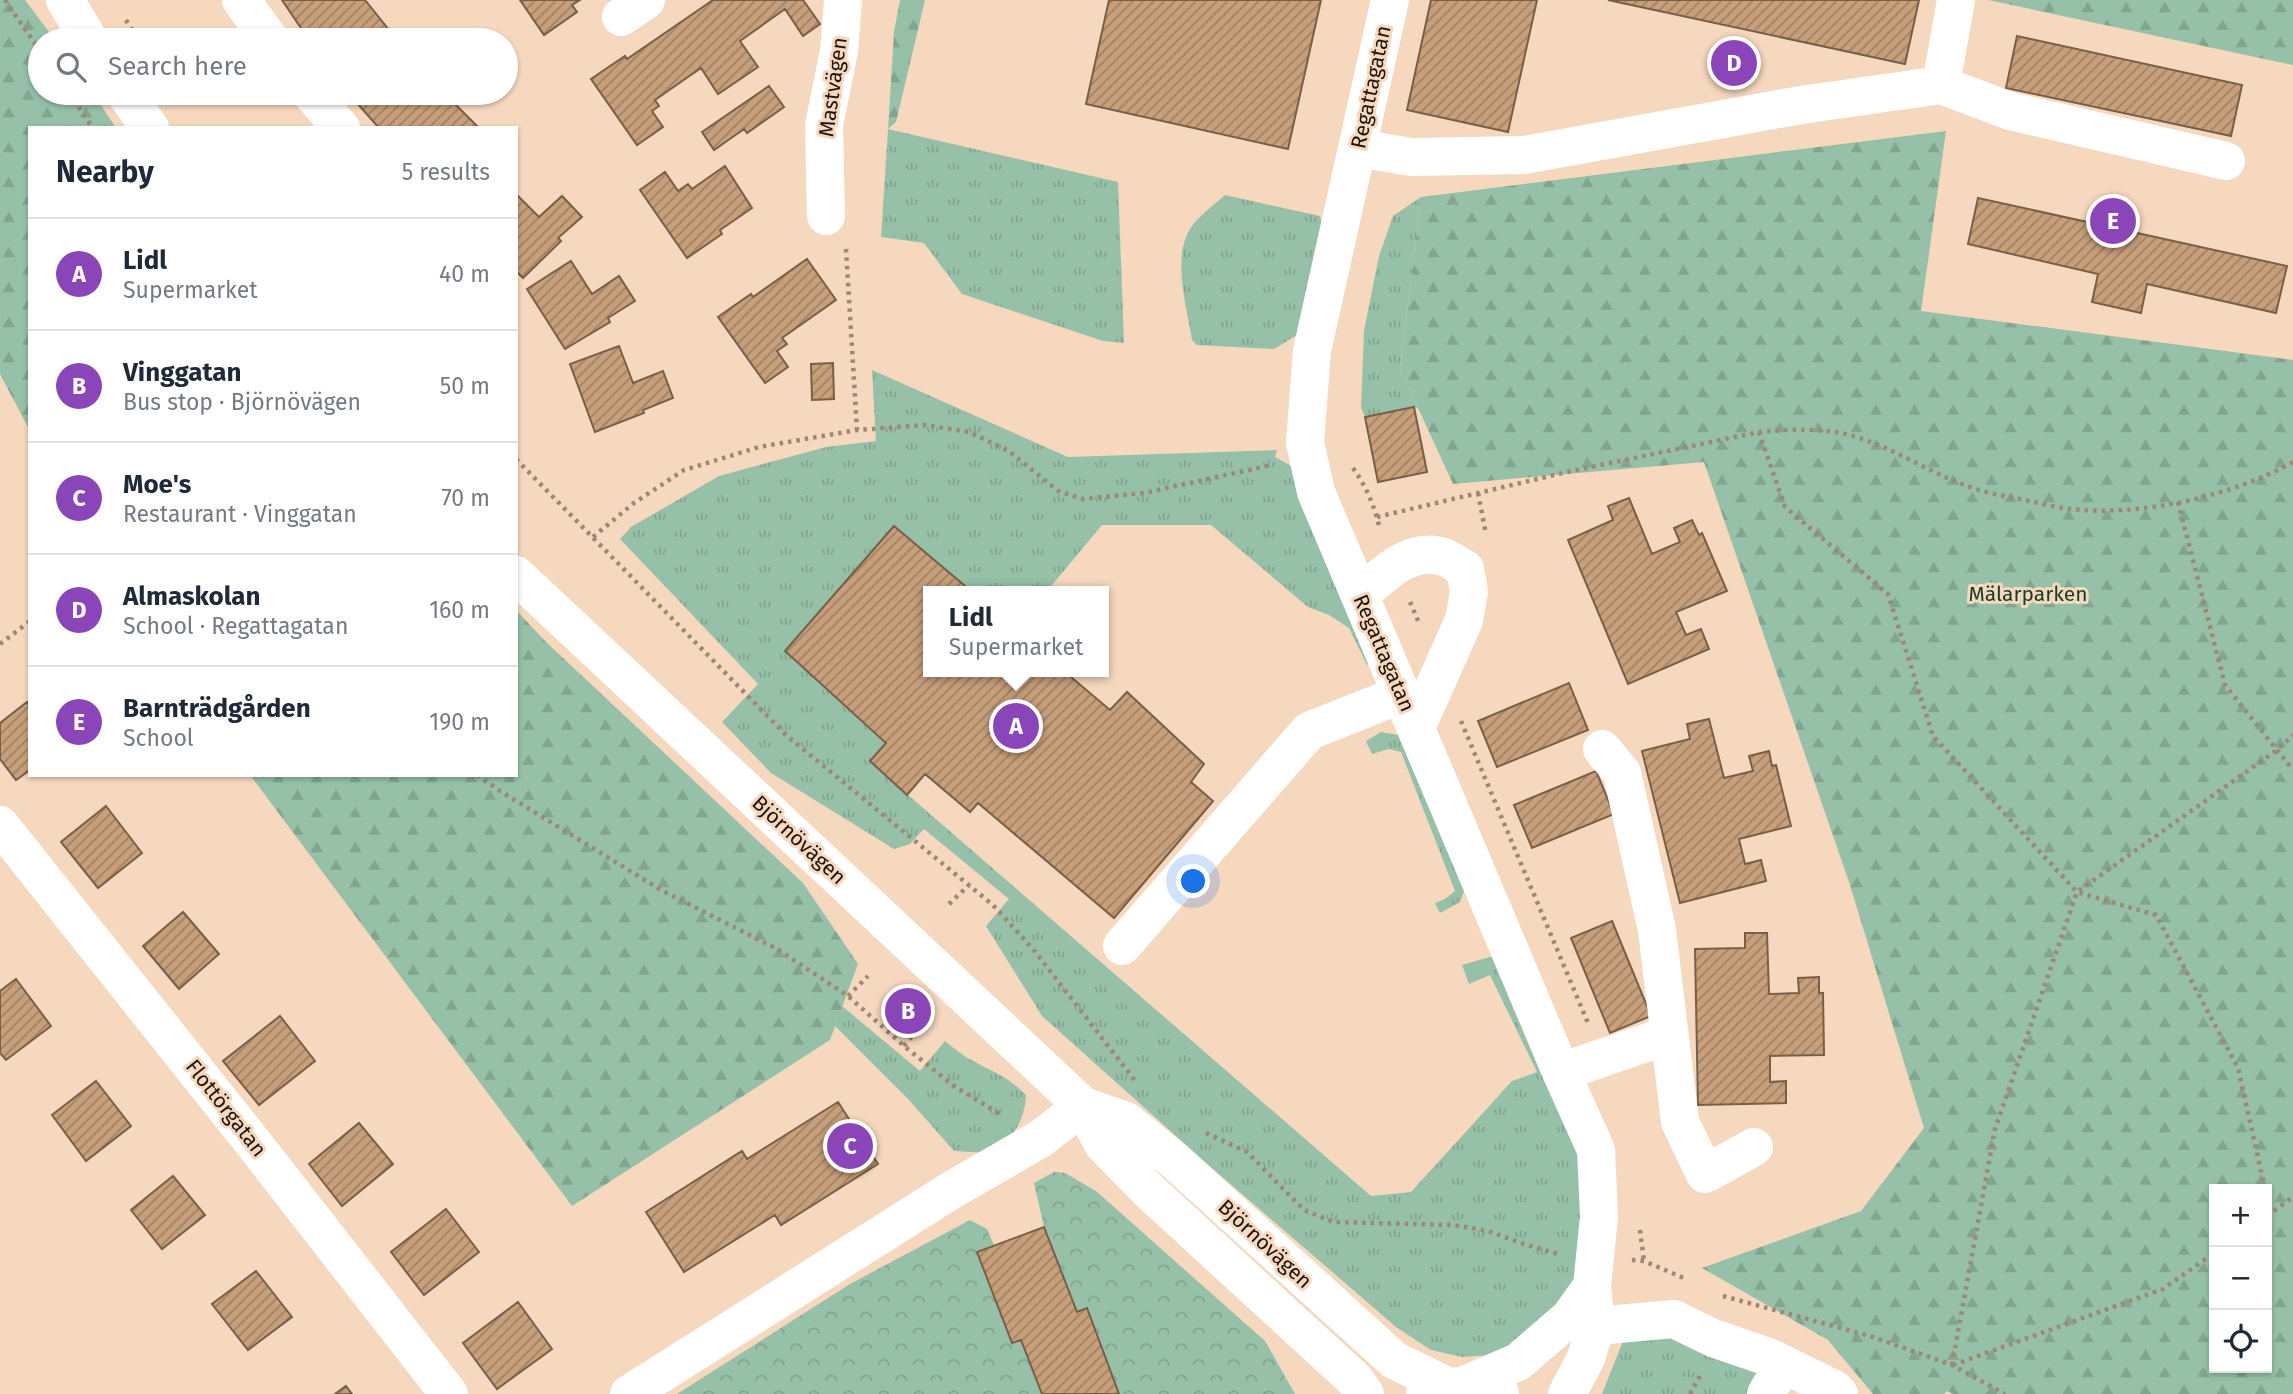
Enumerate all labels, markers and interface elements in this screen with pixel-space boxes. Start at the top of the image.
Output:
street label: Regattagatan [1345,23,1397,151]
search box [28,28,518,105]
street label: Mastvägen [813,35,853,139]
pin: D [1711,37,1757,89]
icon: search [52,48,90,86]
text: Search here [108,51,247,82]
text: Nearby [56,154,154,190]
text: 5 results [402,158,490,186]
pin: E [2090,195,2136,247]
text: Lidl [123,245,167,276]
text: A [72,260,86,288]
text: 40 m [439,260,490,288]
text: Supermarket [123,276,258,304]
text: Vinggatan [123,357,241,388]
text: B [72,372,86,400]
text: 50 m [440,372,490,400]
text: Bus stop · Björnövägen [123,388,361,416]
text: Moe's [123,469,191,500]
text: C [72,484,86,512]
text: 70 m [441,484,490,512]
text: Restaurant · Vinggatan [123,500,357,528]
text: Almaskolan [123,581,261,612]
park label: Mälarparken [1968,581,2088,607]
popup [923,586,1109,677]
street label: Regattagatan [1348,590,1420,716]
text: D [72,596,86,624]
text: 160 m [429,596,490,624]
text: Lidl [949,602,993,633]
text: School · Regattagatan [123,612,348,640]
text: Supermarket [949,633,1083,661]
text: Barnträdgården [123,693,311,724]
pin: A [993,700,1039,752]
text: E [73,708,85,736]
text: 190 m [429,708,490,736]
text: School [123,724,194,752]
street label: Björnövägen [747,790,851,890]
your location [1176,864,1210,898]
pin: B [885,985,931,1037]
street label: Flottörgatan [180,1054,272,1162]
pin: C [827,1120,873,1172]
map controls [2209,1184,2272,1373]
button: + [2209,1184,2272,1247]
street label: Björnövägen [1213,1194,1317,1294]
button: − [2209,1247,2272,1310]
button: locate [2209,1310,2272,1373]

